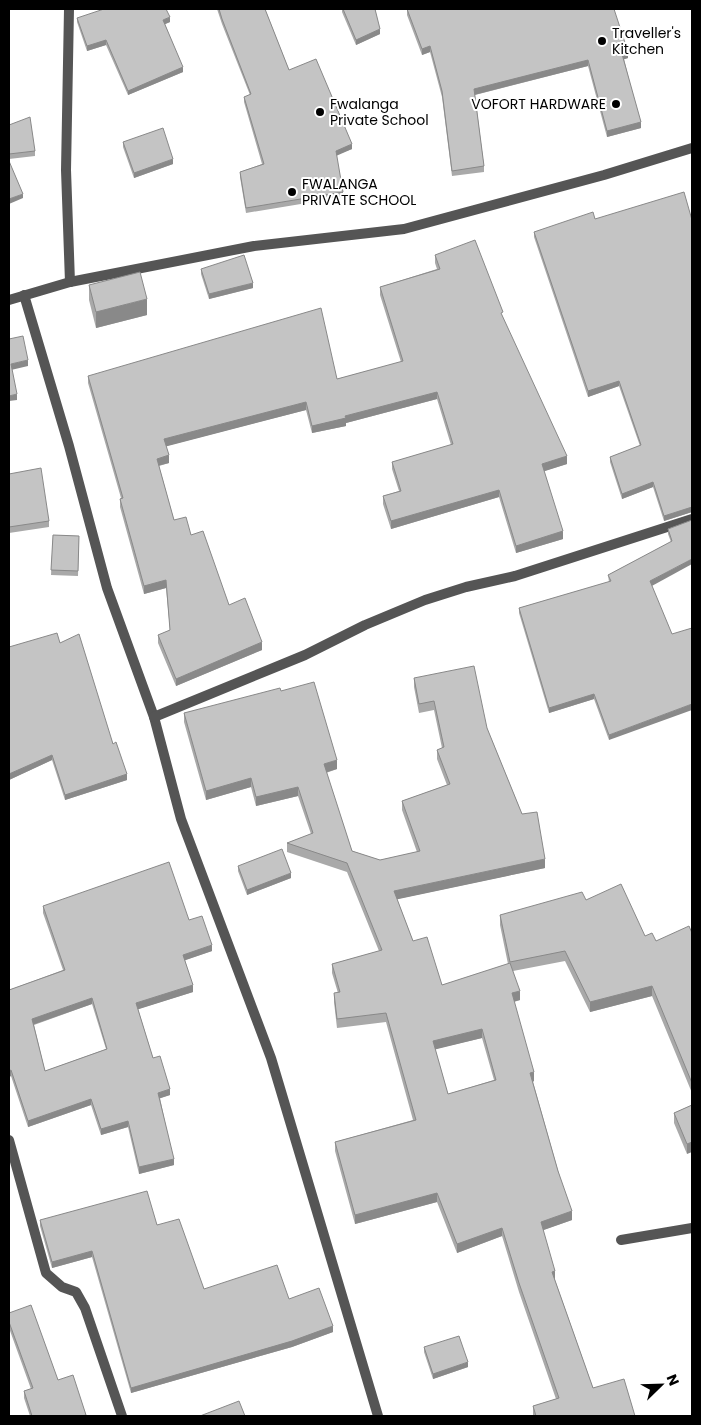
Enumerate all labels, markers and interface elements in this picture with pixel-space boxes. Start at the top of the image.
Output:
place label: Traveller's Kitchen [612,23,681,59]
marker: Traveller's Kitchen [596,35,608,47]
place label: Fwalanga Private School [330,94,429,130]
place label: VOFORT HARDWARE [471,94,606,114]
marker: VOFORT HARDWARE [610,98,622,110]
marker: Fwalanga Private School [314,106,326,118]
place label: FWALANGA PRIVATE SCHOOL [302,174,416,210]
marker: FWALANGA PRIVATE SCHOOL [286,186,298,198]
north arrow [636,1360,686,1410]
text: N [662,1371,684,1389]

